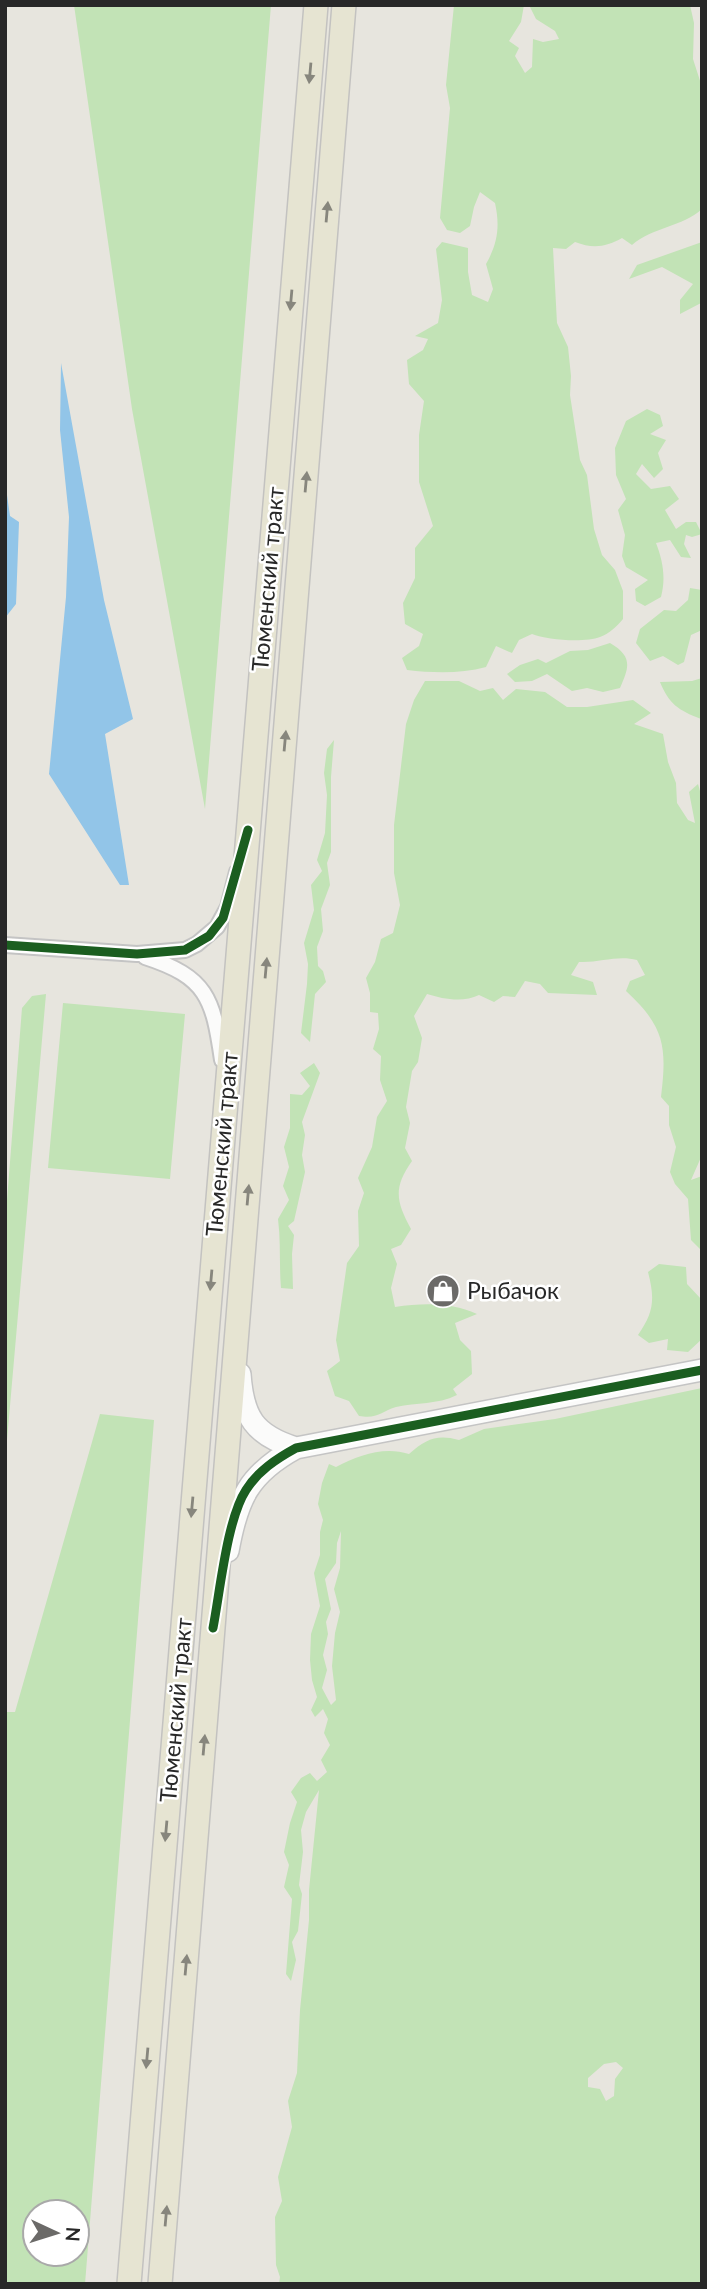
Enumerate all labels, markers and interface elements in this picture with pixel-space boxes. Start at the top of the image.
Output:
one-way arrow [304,62,315,84]
one-way arrow [322,201,333,223]
one-way arrow [285,289,296,311]
one-way arrow [301,470,312,492]
street label: Тюменский тракт [245,485,289,672]
one-way arrow [280,730,291,752]
one-way arrow [261,957,272,979]
street label: Тюменский тракт [199,1050,243,1237]
one-way arrow [243,1183,254,1205]
one-way arrow [205,1269,216,1291]
shop icon: Рыбачок [424,1272,462,1310]
place label: Рыбачок [467,1276,559,1304]
one-way arrow [186,1496,197,1518]
street label: Тюменский тракт [153,1616,197,1803]
one-way arrow [199,1734,210,1756]
one-way arrow [160,1821,171,1843]
one-way arrow [181,1953,192,1975]
one-way arrow [141,2047,152,2069]
north arrow [21,2198,91,2268]
one-way arrow [161,2205,172,2227]
text: N [61,2226,85,2242]

